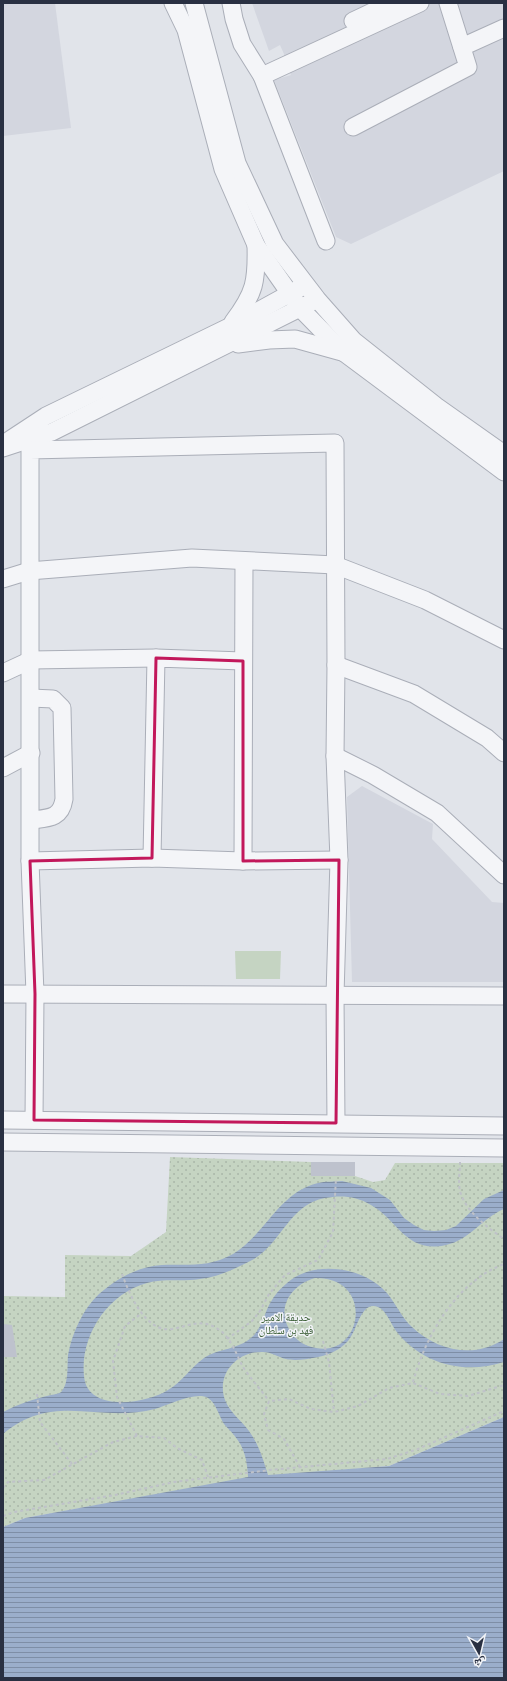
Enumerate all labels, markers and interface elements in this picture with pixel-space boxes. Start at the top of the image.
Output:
park label: حديقة الامير فهد بن سلطان [259,1311,314,1337]
north arrow [459,1633,499,1673]
text: ش [473,1654,487,1670]

